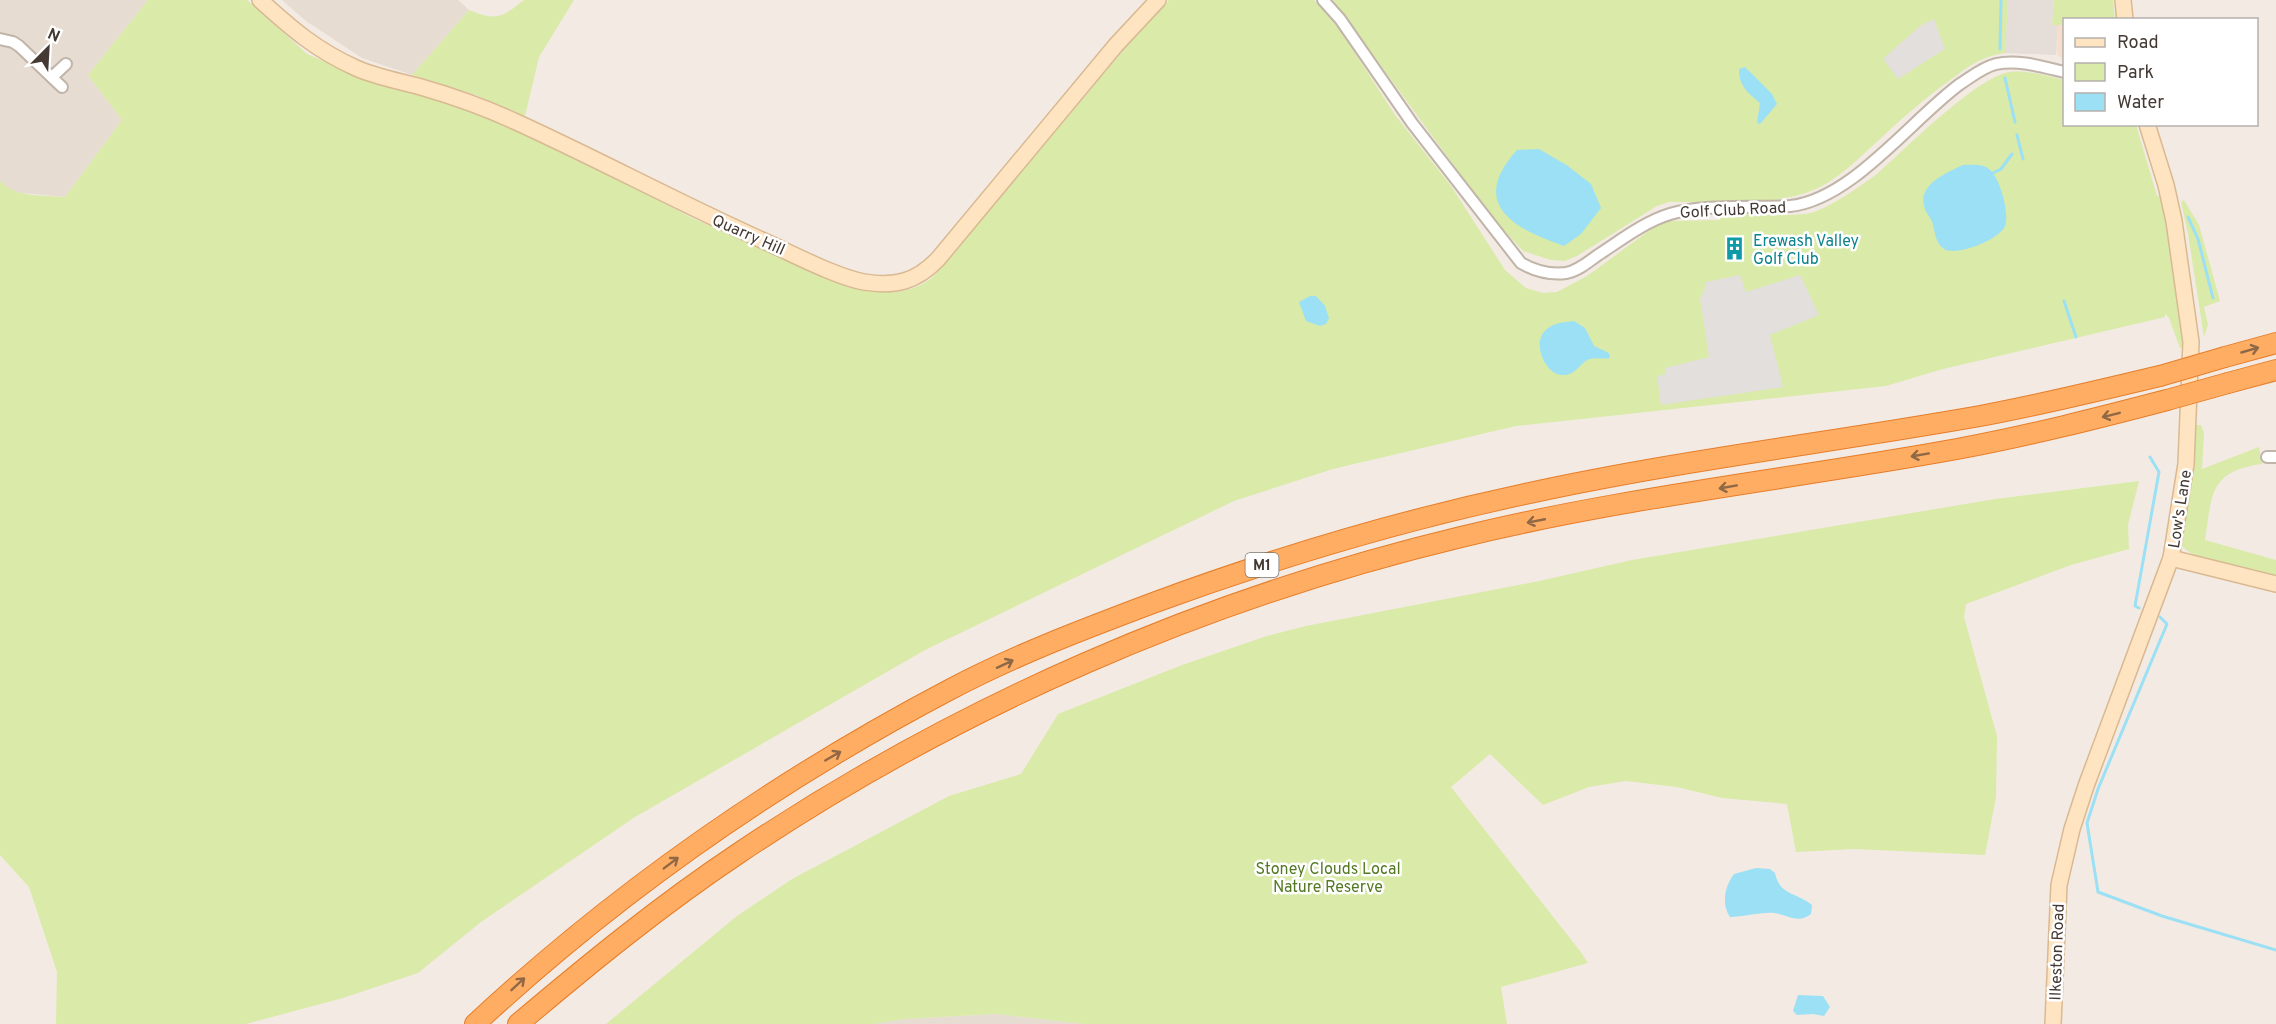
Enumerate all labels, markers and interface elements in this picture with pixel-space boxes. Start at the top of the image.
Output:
north arrow [18,18,78,78]
legend [2063,18,2258,126]
text: N [44,25,63,48]
text: Road [2117,32,2159,55]
text: Park [2117,62,2154,85]
text: Water [2117,92,2164,115]
street label: Golf Club Road [1679,198,1787,224]
street label: Quarry Hill [709,211,788,261]
place label: Erewash Valley Golf Club [1753,232,1859,270]
building icon: Erewash Valley Golf Club [1722,236,1748,262]
one-way arrow [2240,344,2259,355]
one-way arrow [2102,409,2121,421]
one-way arrow [1911,450,1930,461]
street label: Low's Lane [2165,469,2197,550]
one-way arrow [1718,482,1738,493]
one-way arrow [1526,516,1546,527]
road number: M1 [1246,553,1278,577]
one-way arrow [996,657,1014,669]
one-way arrow [824,749,841,761]
one-way arrow [662,857,678,869]
park label: Stoney Clouds Local Nature Reserve [1255,860,1401,898]
street label: Ilkeston Road [2046,903,2070,1001]
one-way arrow [510,977,525,991]

